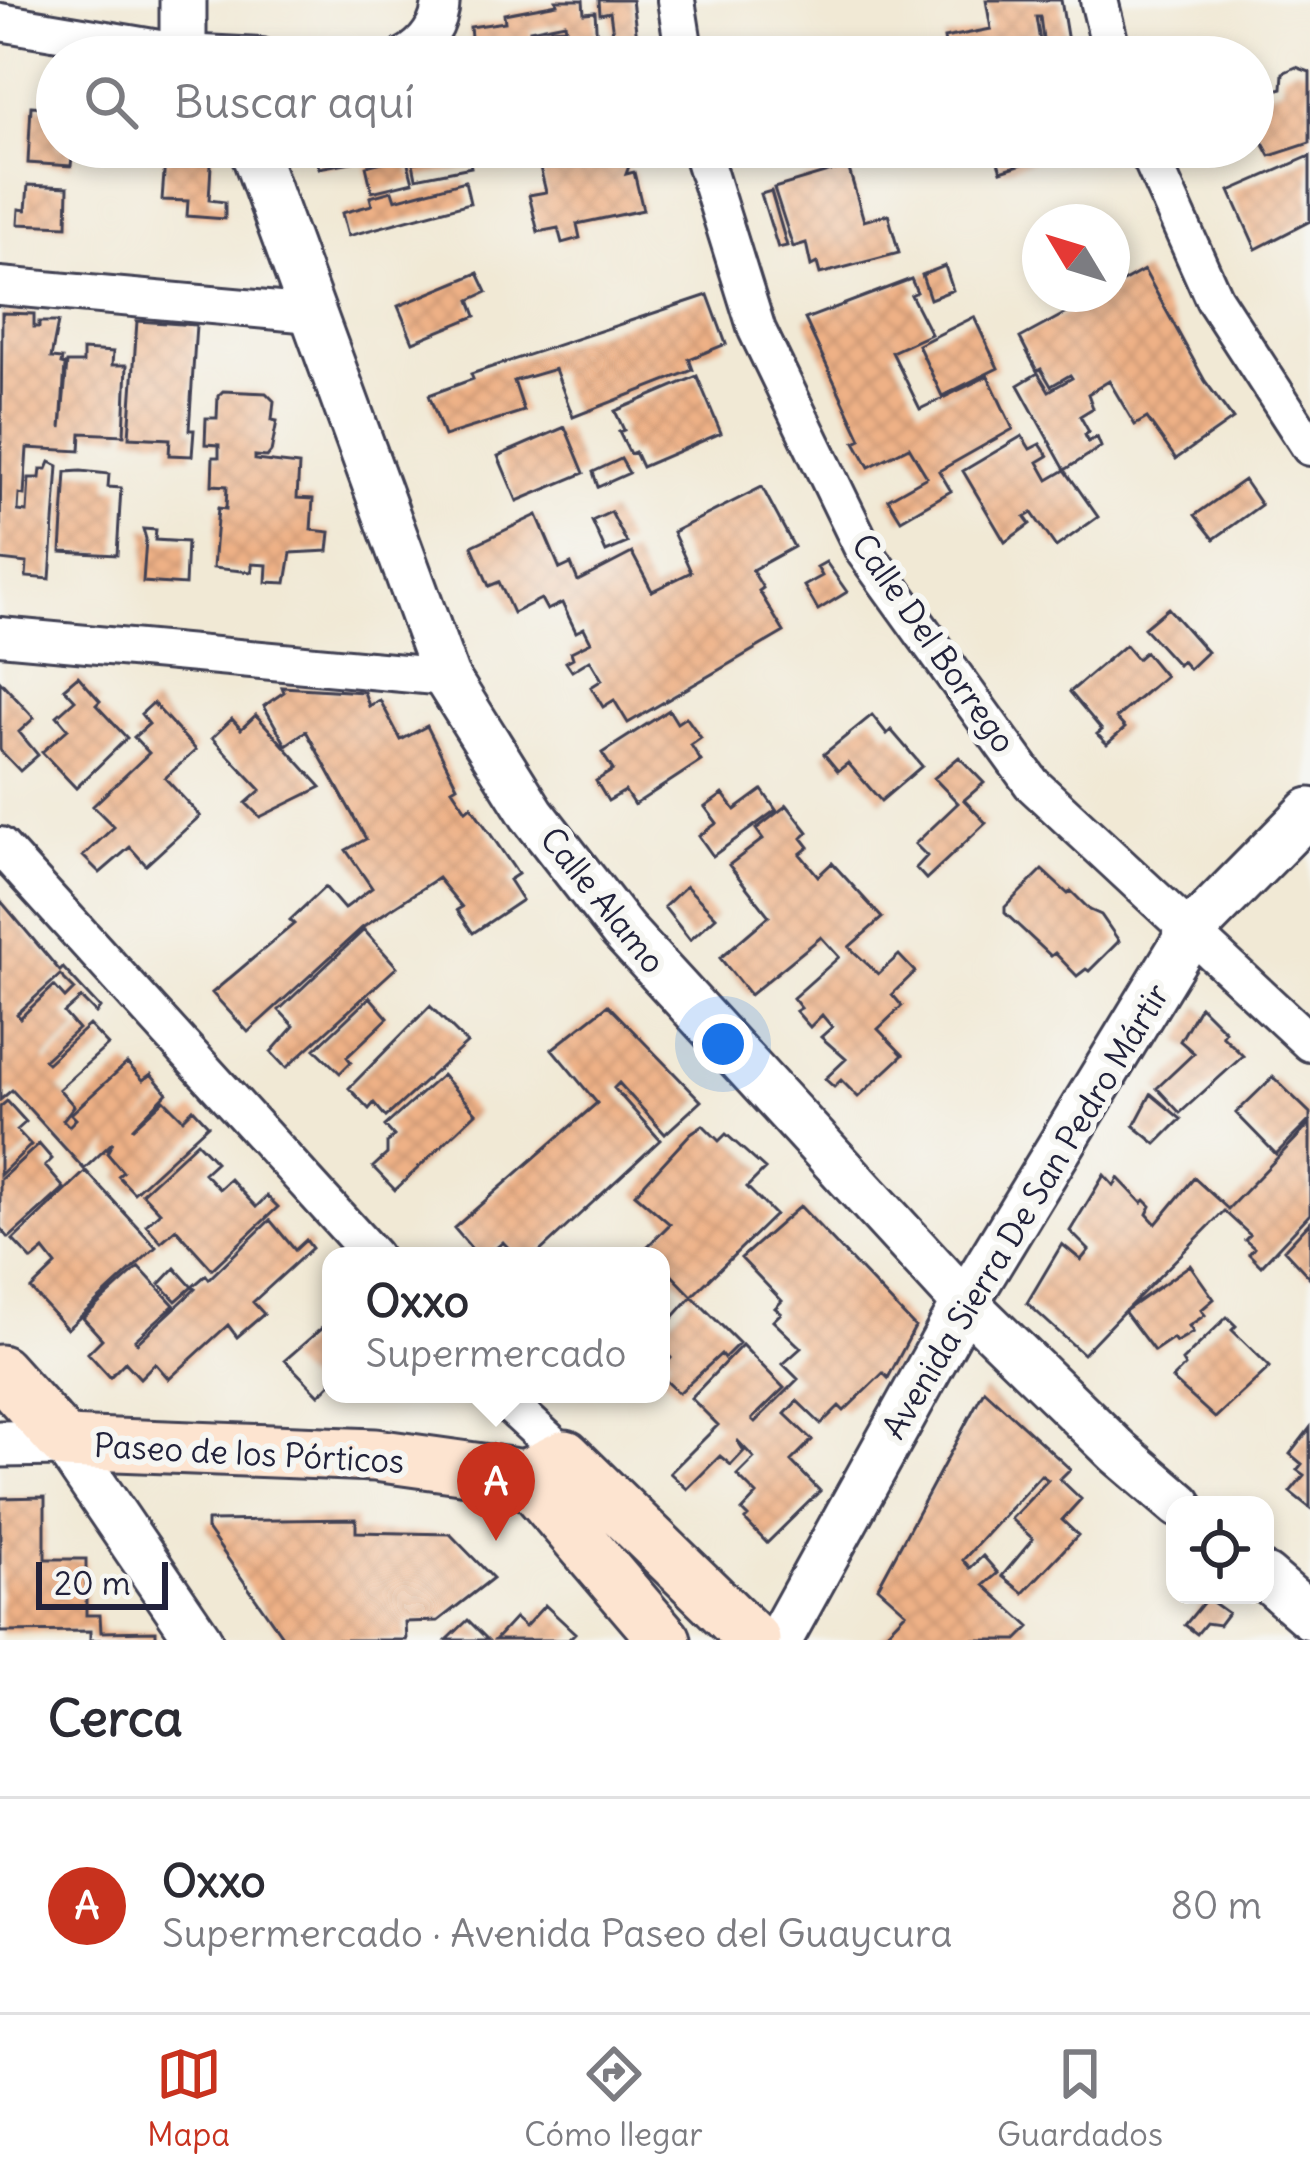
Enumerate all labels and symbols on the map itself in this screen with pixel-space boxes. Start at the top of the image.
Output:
north arrow [1022,204,1130,312]
street label: Calle Del Borrego [843,525,1025,761]
street label: Calle Alamo [531,819,675,981]
street label: Avenida Sierra De San Pedro Mártir [872,976,1178,1446]
your location [693,1014,753,1074]
street label: Paseo de los Pórticos [93,1424,405,1482]
pin: A [457,1442,535,1541]
scale bar [36,1556,168,1609]

